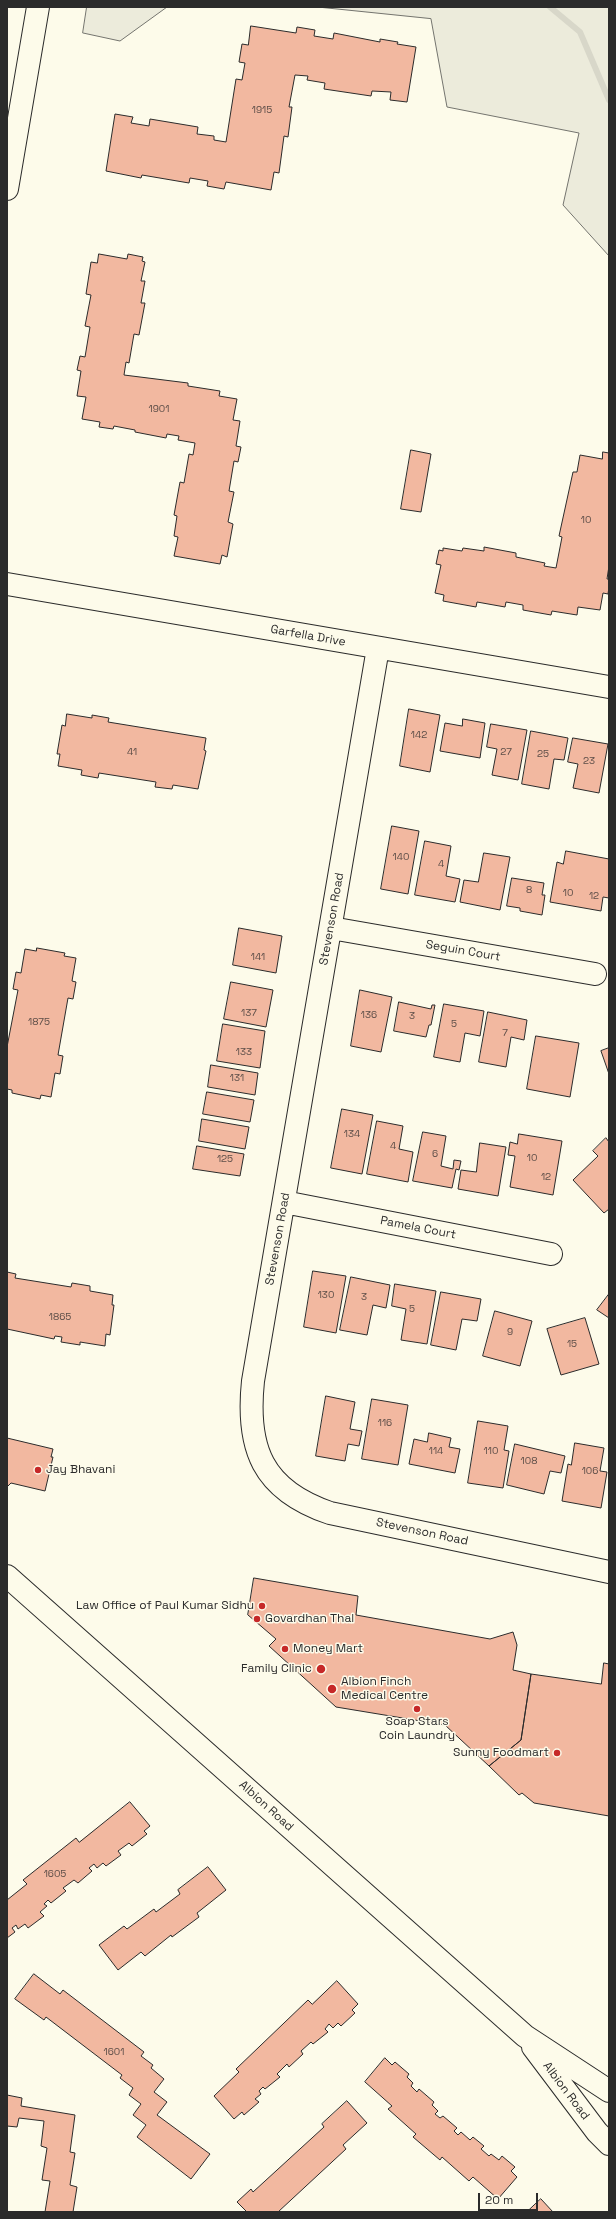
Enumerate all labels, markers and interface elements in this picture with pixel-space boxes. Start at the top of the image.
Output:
house number: 1915 [252,104,272,116]
house number: 1901 [149,403,169,415]
house number: 10 [581,514,591,526]
street label: Garfella Drive [269,622,347,650]
house number: 142 [411,729,427,741]
house number: 41 [127,746,137,758]
house number: 27 [500,746,512,758]
house number: 25 [537,748,549,760]
house number: 23 [583,755,595,767]
house number: 140 [393,851,409,863]
house number: 4 [438,858,444,870]
street label: Stevenson Road [317,872,347,966]
house number: 8 [526,884,532,896]
house number: 10 [563,887,573,899]
house number: 12 [589,890,599,902]
street label: Seguin Court [425,937,501,965]
house number: 141 [251,951,265,963]
house number: 137 [241,1007,257,1019]
house number: 136 [361,1009,377,1021]
house number: 3 [409,1010,415,1022]
house number: 1875 [28,1016,50,1028]
house number: 5 [451,1018,457,1030]
house number: 7 [502,1027,508,1039]
house number: 133 [236,1046,252,1058]
house number: 131 [230,1072,244,1084]
house number: 134 [344,1128,360,1140]
house number: 4 [390,1140,396,1152]
house number: 6 [432,1148,438,1160]
house number: 10 [527,1152,537,1164]
house number: 125 [217,1153,233,1165]
house number: 12 [541,1171,551,1183]
street label: Stevenson Road [263,1192,293,1286]
street label: Pamela Court [379,1214,457,1242]
house number: 130 [318,1289,334,1301]
house number: 3 [361,1291,367,1303]
house number: 5 [409,1303,415,1315]
house number: 1865 [49,1311,71,1323]
house number: 9 [507,1326,513,1338]
house number: 15 [567,1338,577,1350]
house number: 116 [378,1417,392,1429]
house number: 114 [429,1445,443,1457]
house number: 110 [484,1445,498,1457]
house number: 108 [521,1455,537,1467]
place label: Jay Bhavani [46,1463,115,1477]
marker: Jay Bhavani [33,1465,43,1475]
house number: 106 [582,1465,598,1477]
street label: Stevenson Road [375,1515,469,1549]
place label: Law Office of Paul Kumar Sidhu [76,1599,254,1613]
marker: Law Office of Paul Kumar Sidhu [257,1601,267,1611]
place label: Govardhan Thal [265,1612,354,1626]
marker: Govardhan Thal [252,1614,262,1624]
place label: Money Mart [293,1642,363,1656]
marker: Money Mart [280,1644,290,1654]
place label: Family Clinic [241,1662,312,1676]
marker: Family Clinic [315,1663,327,1675]
place label: Albion Finch Medical Centre [341,1675,428,1703]
marker: Albion Finch Medical Centre [326,1683,338,1695]
marker: Soap Stars Coin Laundry [412,1704,422,1714]
place label: Soap Stars Coin Laundry [379,1715,455,1743]
place label: Sunny Foodmart [453,1746,549,1760]
marker: Sunny Foodmart [552,1748,562,1758]
street label: Albion Road [236,1778,296,1834]
house number: 1605 [44,1868,66,1880]
house number: 1601 [104,2046,124,2058]
street label: Albion Road [540,2059,592,2123]
scale bar [480,2185,540,2211]
text: 20 m [485,2192,513,2208]

